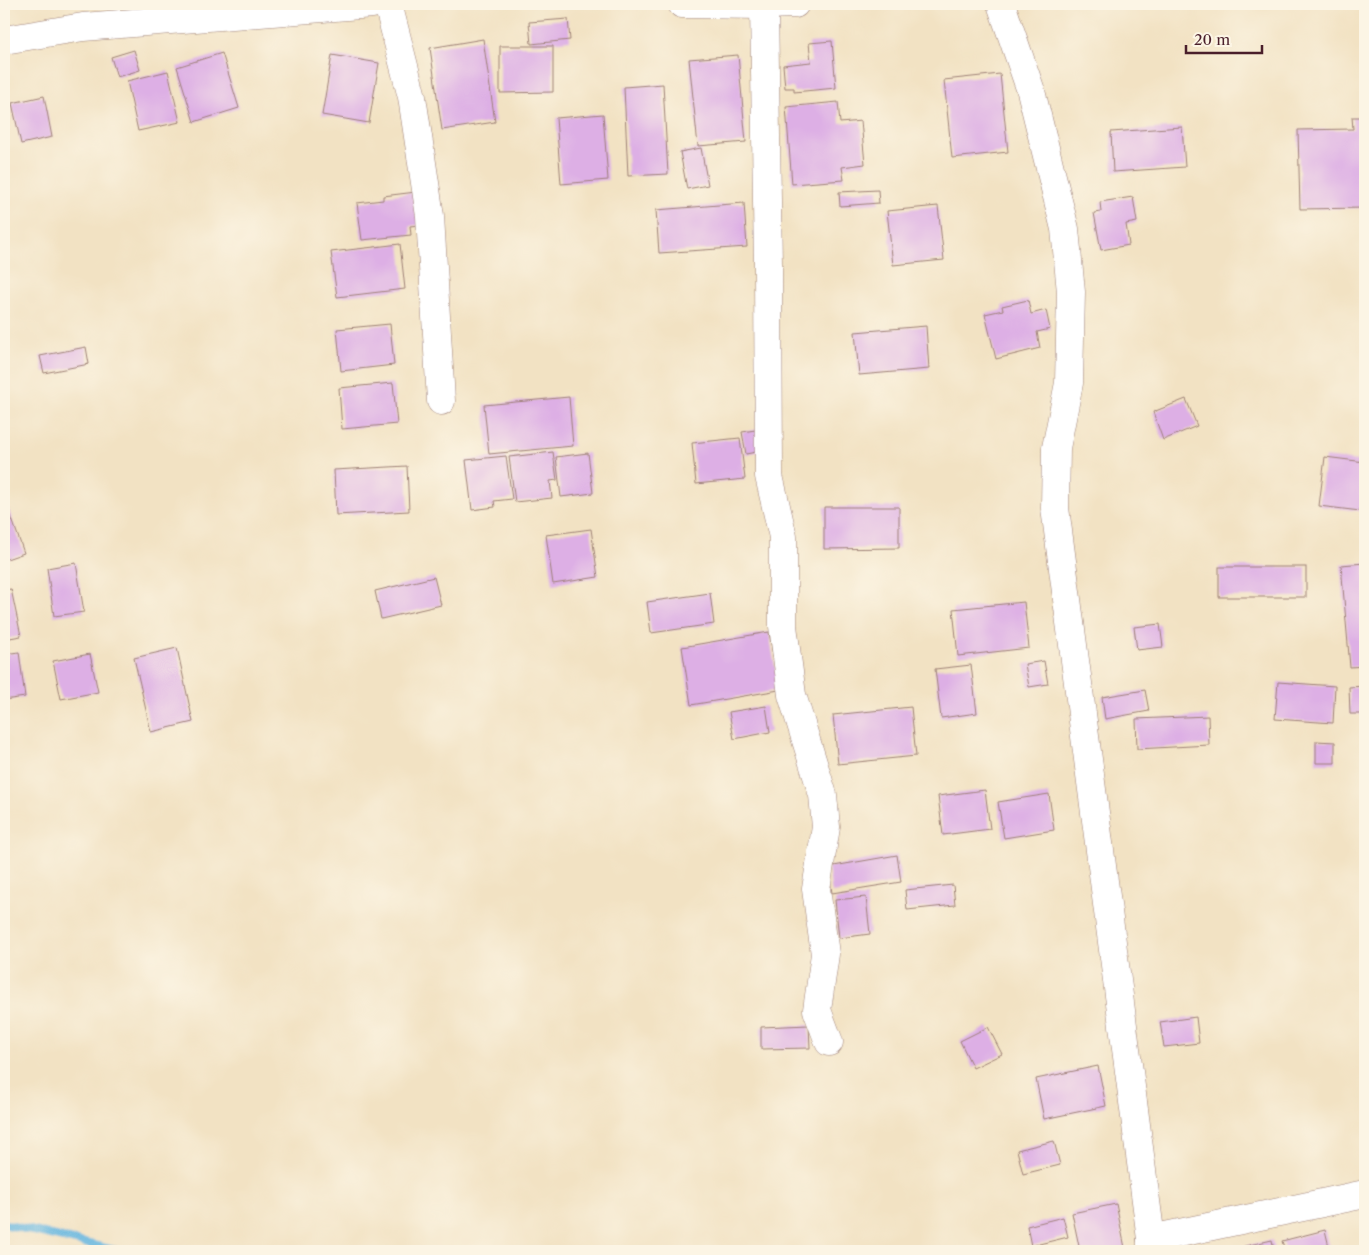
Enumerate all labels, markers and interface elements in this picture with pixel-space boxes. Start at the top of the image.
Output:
scale bar [1186,22,1263,54]
text: 20 m [1194,30,1230,49]

